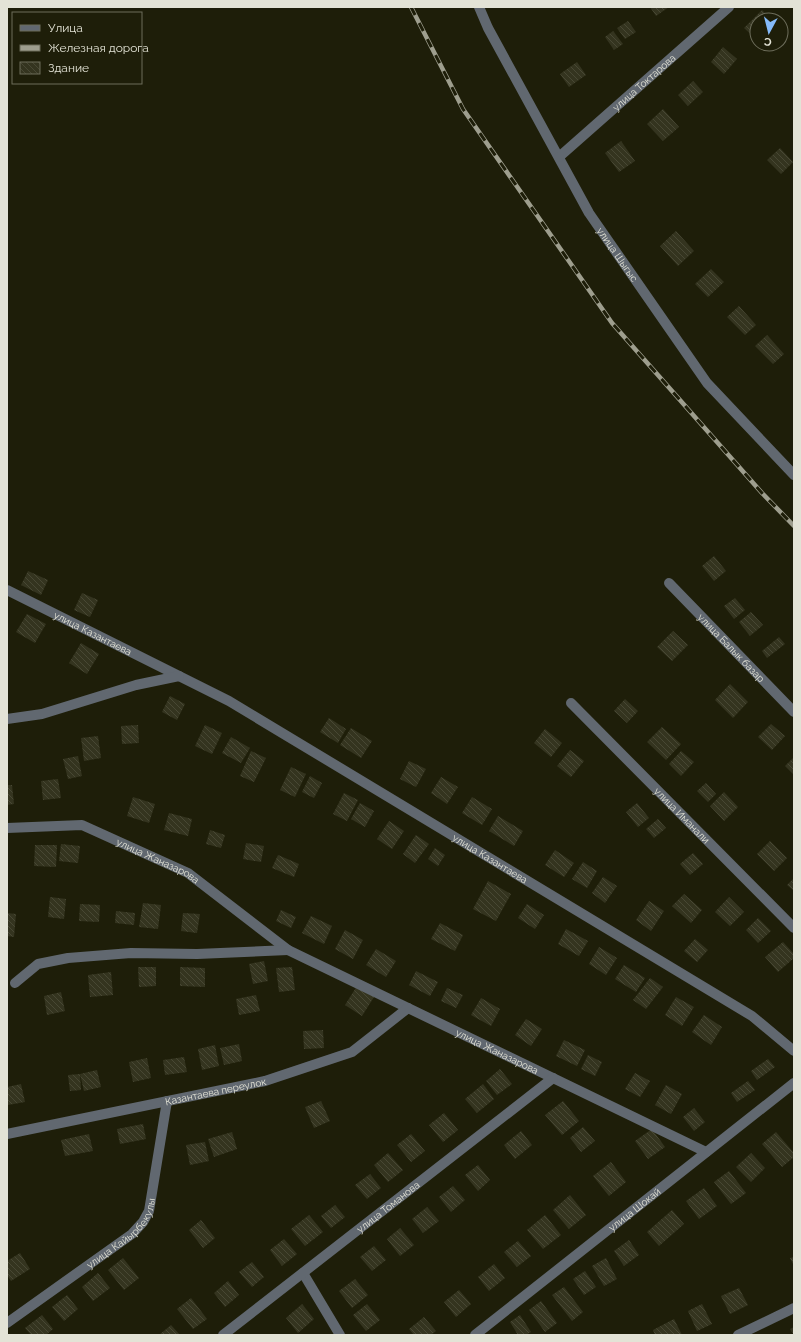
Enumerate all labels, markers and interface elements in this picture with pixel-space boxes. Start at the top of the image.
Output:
legend [12,12,142,84]
north arrow [749,12,789,52]
text: Улица [48,21,83,35]
text: С [763,34,772,48]
text: Железная дорога [48,41,149,55]
street label: улица Токтарова [610,52,678,113]
text: Здание [48,61,89,75]
street label: улица Шыгыс [595,225,640,284]
street label: улица Казантаева [52,609,133,657]
street label: улица Балык базар [696,612,767,684]
street label: улица Иманали [652,785,712,846]
street label: улица Казантаева [450,832,529,885]
street label: улица Жаназарова [115,836,201,886]
street label: улица Жаназарова [454,1027,540,1076]
street label: Казантаева переулок [164,1076,267,1107]
street label: улица Томанова [355,1179,422,1235]
street label: улица Шокай [607,1186,663,1233]
street label: улица Кайырбекулы [84,1197,157,1271]

